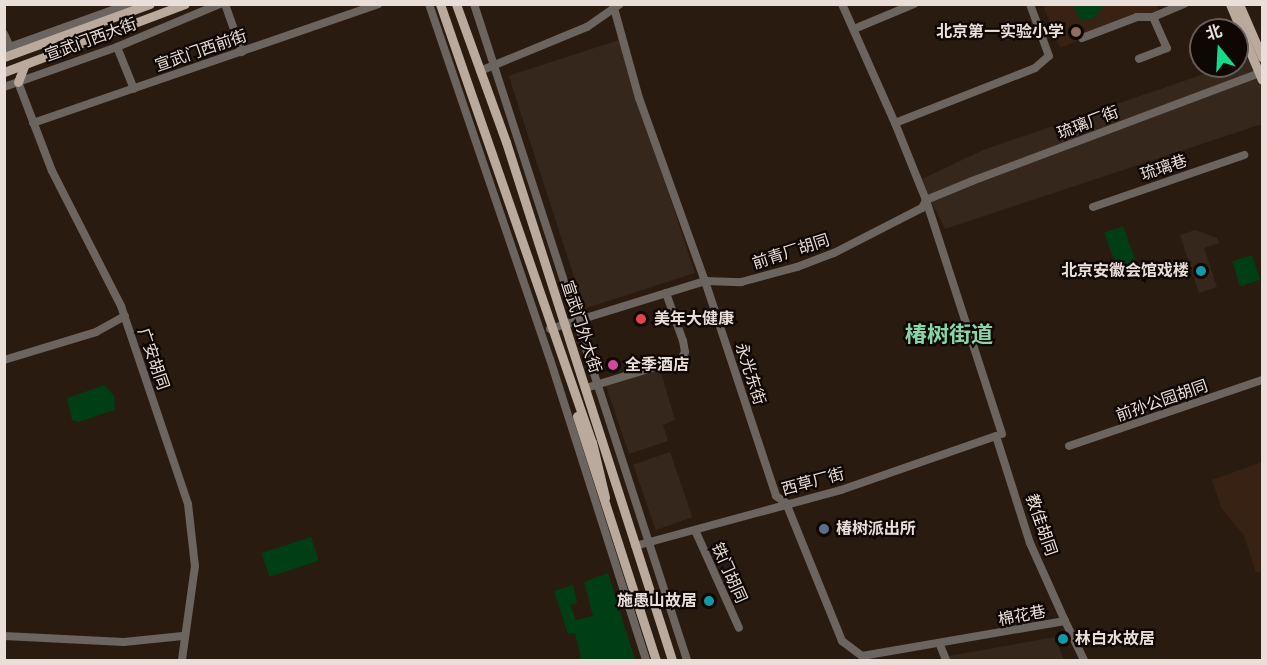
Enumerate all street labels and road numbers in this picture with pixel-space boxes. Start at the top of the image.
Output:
street label: 宣武门西大街 [43,15,139,65]
street label: 宣武门西前街 [152,26,250,76]
street label: 琉璃厂街 [1055,103,1121,143]
street label: 琉璃巷 [1138,151,1190,185]
street label: 前青厂胡同 [750,231,832,273]
street label: 宣武门外大街 [557,278,605,376]
street label: 广安胡同 [134,326,172,392]
street label: 永光东街 [731,341,769,407]
street label: 前孙公园胡同 [1113,376,1211,426]
street label: 西草厂街 [780,464,846,500]
street label: 教佳胡同 [1022,492,1060,558]
street label: 铁门胡同 [707,540,751,606]
street label: 棉花巷 [997,602,1047,630]

